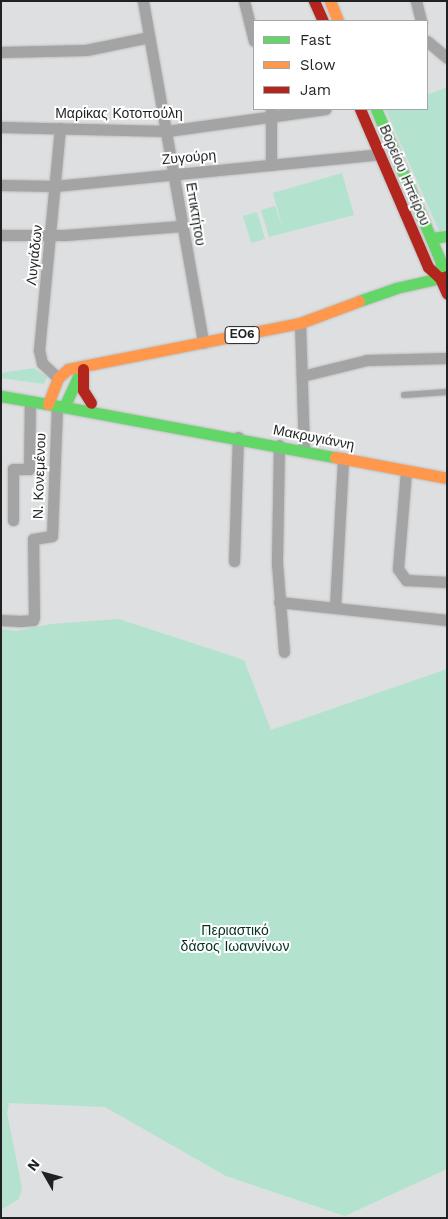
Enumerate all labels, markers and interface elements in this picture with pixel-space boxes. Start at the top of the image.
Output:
legend [253,20,428,110]
text: Fast [300,31,331,49]
text: Slow [300,56,336,74]
text: Jam [300,81,331,99]
street label: Μαρίκας Κοτοπούλη [55,105,183,121]
street label: Βορείου Ηπείρου [376,122,434,228]
street label: Ζυγούρη [161,146,217,168]
street label: Επικτήτου [183,181,209,247]
street label: Λυγιάδων [22,224,46,286]
road number: ΕΟ6 [224,326,260,344]
street label: Μακρυγιάννη [272,421,356,453]
street label: Ν. Κονεμένου [29,433,49,519]
park label: Περιαστικό δάσος Ιωαννίνων [181,922,289,954]
north arrow [20,1149,70,1199]
text: N [24,1156,43,1174]

